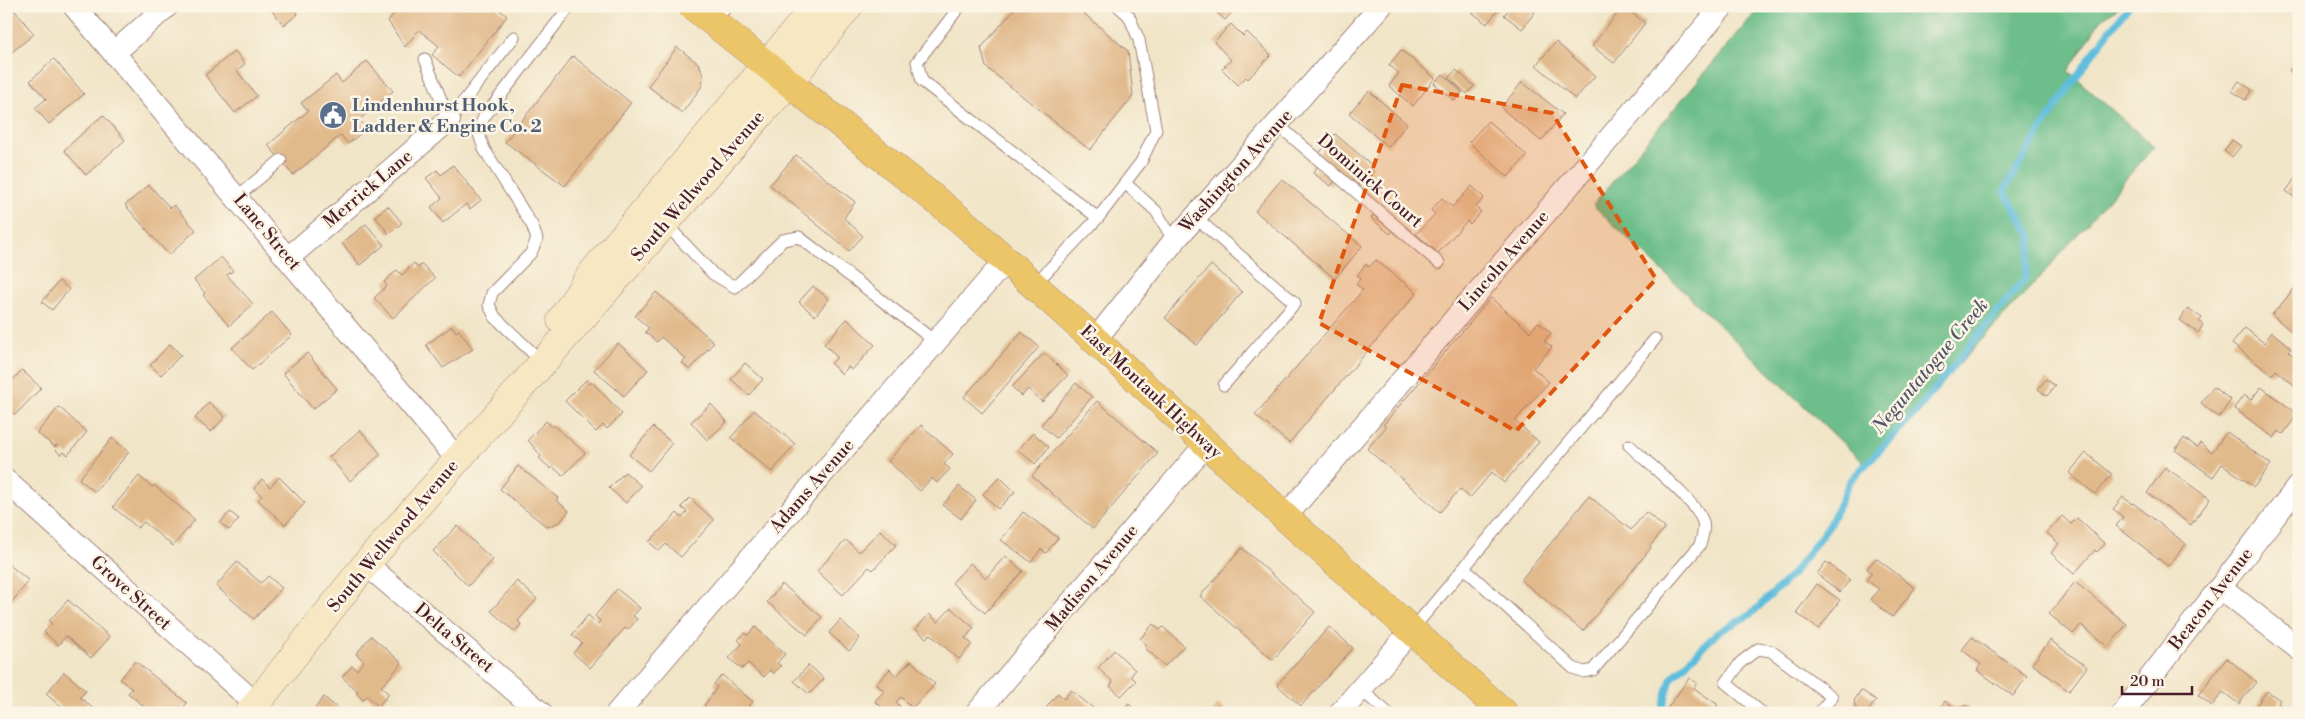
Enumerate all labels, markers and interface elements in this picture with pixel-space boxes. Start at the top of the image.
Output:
place label: Lindenhurst Hook, Ladder & Engine Co. 2 [352,94,542,138]
public building icon: Lindenhurst Hook, Ladder & Engine Co. 2 [318,100,348,130]
street label: Washington Avenue [1174,104,1298,238]
street label: South Wellwood Avenue [626,106,770,266]
street label: Dominick Court [1313,129,1428,233]
street label: Merrick Lane [318,145,418,233]
street label: Lane Street [228,189,306,276]
street label: Lincoln Avenue [1454,206,1554,316]
water label: Neguntatogue Creek [1866,293,1994,439]
street label: East Montauk Highway [1075,320,1227,464]
street label: Adams Avenue [764,434,859,539]
street label: South Wellwood Avenue [322,455,464,617]
street label: Madison Avenue [1040,520,1144,636]
street label: Beacon Avenue [2163,543,2258,656]
street label: Grove Street [86,551,177,636]
street label: Delta Street [410,598,499,678]
scale bar [2122,664,2192,696]
text: 20 m [2130,672,2165,691]

